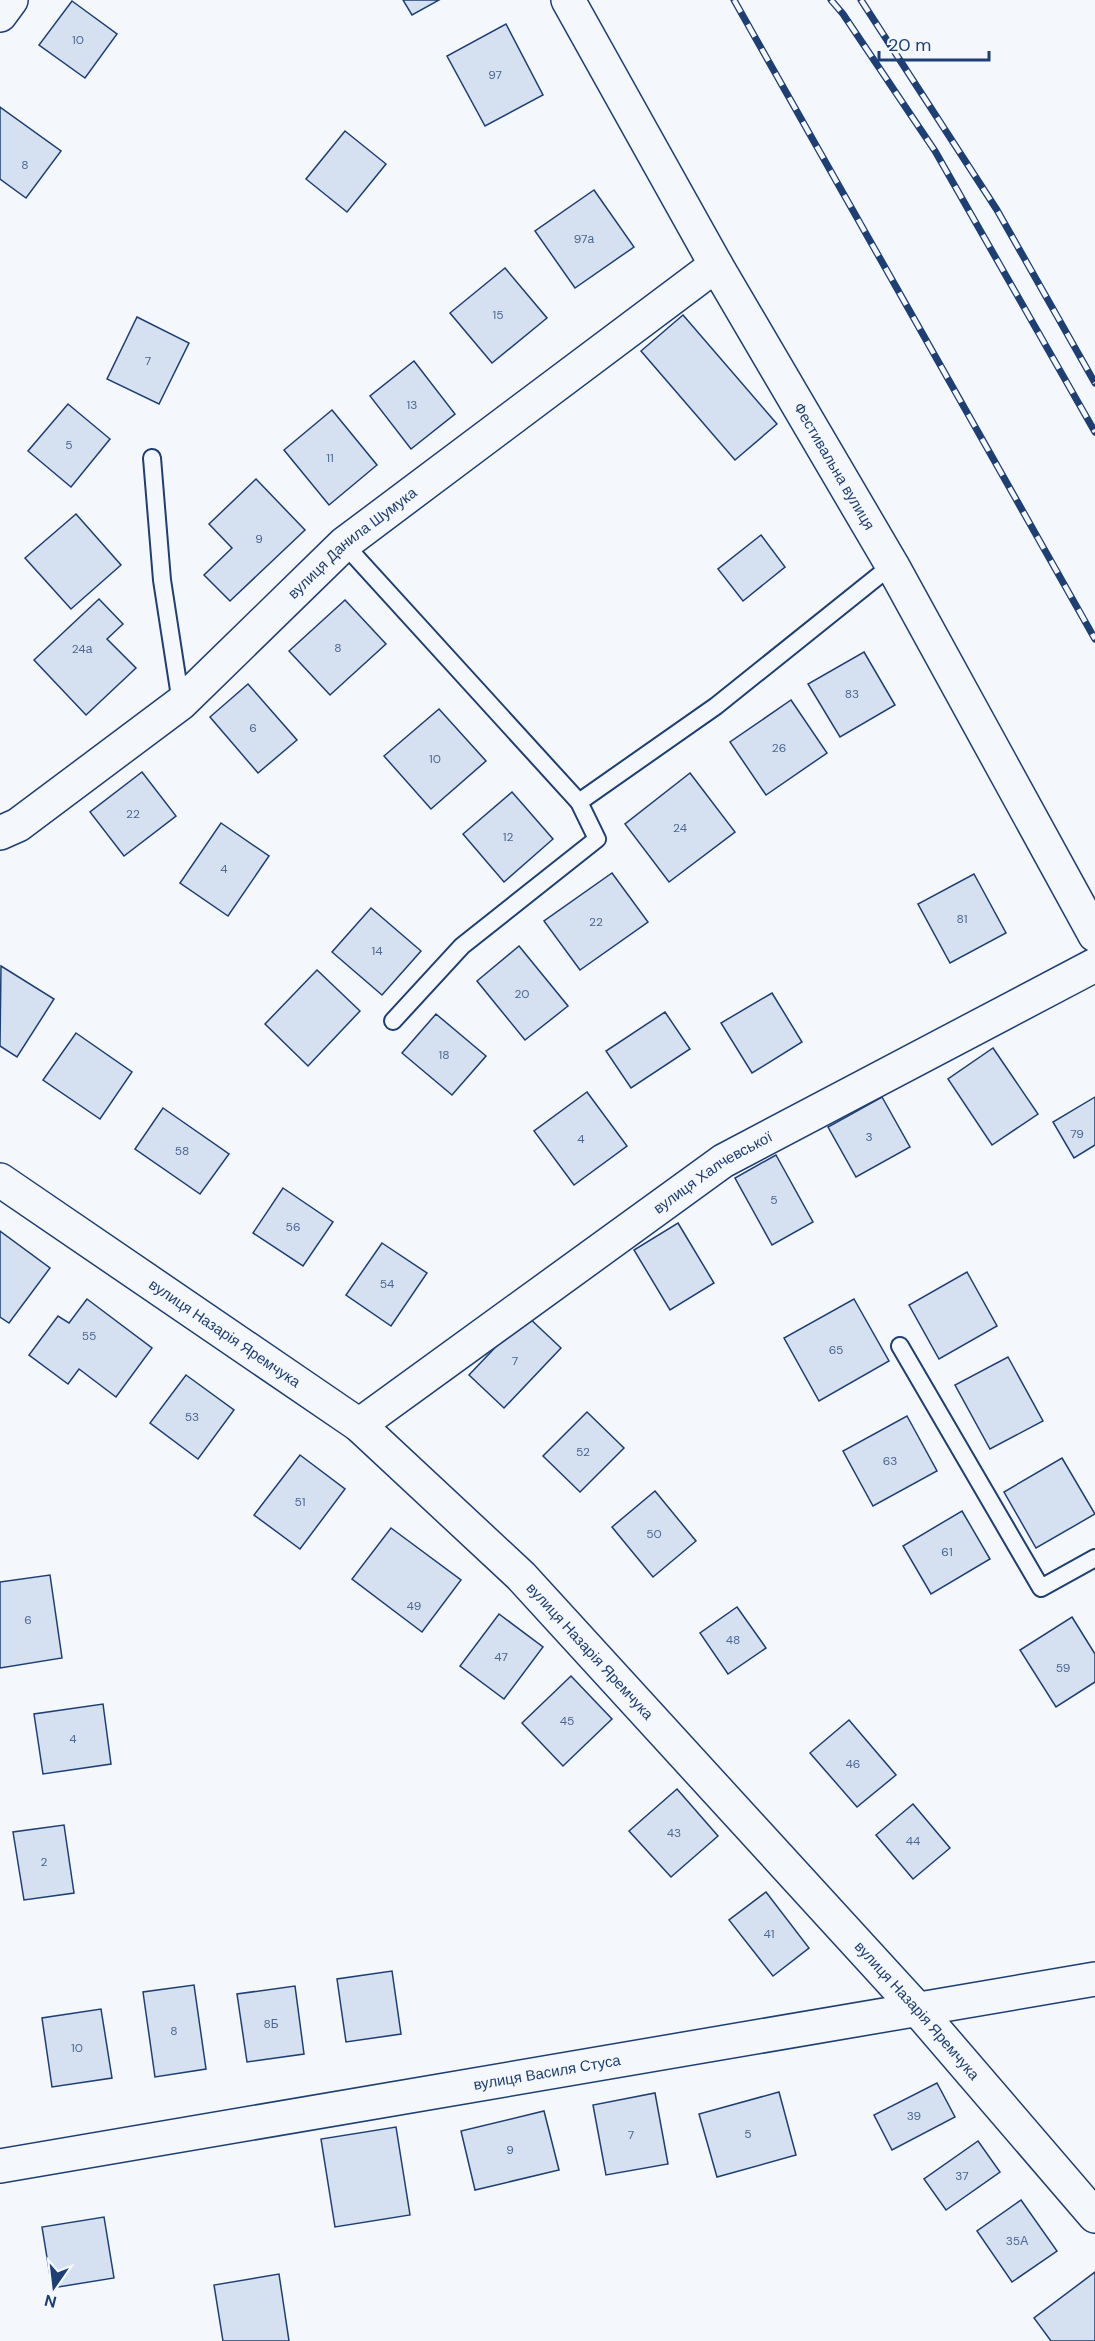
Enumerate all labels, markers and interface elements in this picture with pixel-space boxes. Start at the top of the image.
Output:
scale bar [879,24,988,62]
house number: 10 [72,32,84,48]
text: 20 m [888,33,931,57]
house number: 97 [488,67,502,83]
house number: 8 [21,157,29,173]
house number: 97а [574,231,594,247]
house number: 15 [492,307,504,323]
house number: 7 [145,353,151,369]
house number: 13 [407,397,417,413]
street label: Фестивальна вулиця [789,399,879,534]
house number: 5 [65,437,73,453]
house number: 11 [326,450,334,466]
street label: вулиця Данила Шумука [284,482,421,603]
house number: 9 [255,531,263,547]
house number: 8 [334,640,342,656]
house number: 24а [72,641,93,657]
house number: 83 [845,686,859,702]
house number: 6 [249,720,257,736]
house number: 26 [772,740,786,756]
house number: 10 [429,751,441,767]
house number: 22 [126,806,140,822]
house number: 24 [673,820,687,836]
house number: 12 [503,829,513,845]
house number: 4 [220,861,228,877]
house number: 81 [957,911,967,927]
house number: 22 [589,914,603,930]
house number: 14 [371,943,383,959]
house number: 20 [514,986,530,1002]
house number: 18 [438,1047,450,1063]
street label: вулиця Халчевської [649,1126,776,1218]
house number: 79 [1070,1126,1084,1142]
house number: 3 [865,1129,873,1145]
house number: 4 [577,1131,585,1147]
house number: 58 [175,1143,189,1159]
house number: 5 [770,1192,778,1208]
house number: 56 [286,1219,300,1235]
street label: вулиця Назарія Яремчука [145,1275,305,1392]
house number: 54 [380,1276,394,1292]
house number: 55 [82,1328,96,1344]
house number: 65 [829,1342,843,1358]
house number: 7 [512,1353,518,1369]
house number: 53 [185,1409,199,1425]
house number: 52 [576,1444,590,1460]
house number: 63 [883,1453,897,1469]
house number: 51 [294,1494,306,1510]
house number: 50 [646,1526,662,1542]
house number: 61 [941,1544,953,1560]
street label: вулиця Назарія Яремчука [522,1578,658,1725]
house number: 49 [407,1598,421,1614]
house number: 6 [24,1612,32,1628]
house number: 48 [726,1632,740,1648]
house number: 47 [494,1649,508,1665]
house number: 59 [1056,1660,1070,1676]
house number: 45 [560,1713,574,1729]
house number: 4 [69,1731,77,1747]
house number: 46 [846,1756,860,1772]
house number: 43 [667,1825,681,1841]
house number: 44 [906,1833,920,1849]
house number: 2 [41,1854,48,1870]
house number: 41 [763,1926,775,1942]
street label: вулиця Назарія Яремчука [850,1937,984,2085]
house number: 8Б [263,2016,279,2032]
house number: 8 [170,2023,178,2039]
house number: 10 [71,2040,83,2056]
street label: вулиця Василя Стуса [472,2050,623,2095]
house number: 39 [907,2108,921,2124]
house number: 5 [744,2126,752,2142]
house number: 7 [628,2127,634,2143]
house number: 9 [506,2142,514,2158]
house number: 37 [955,2168,969,2184]
house number: 35А [1006,2233,1028,2249]
north arrow [24,2257,84,2317]
text: N [42,2289,59,2313]

